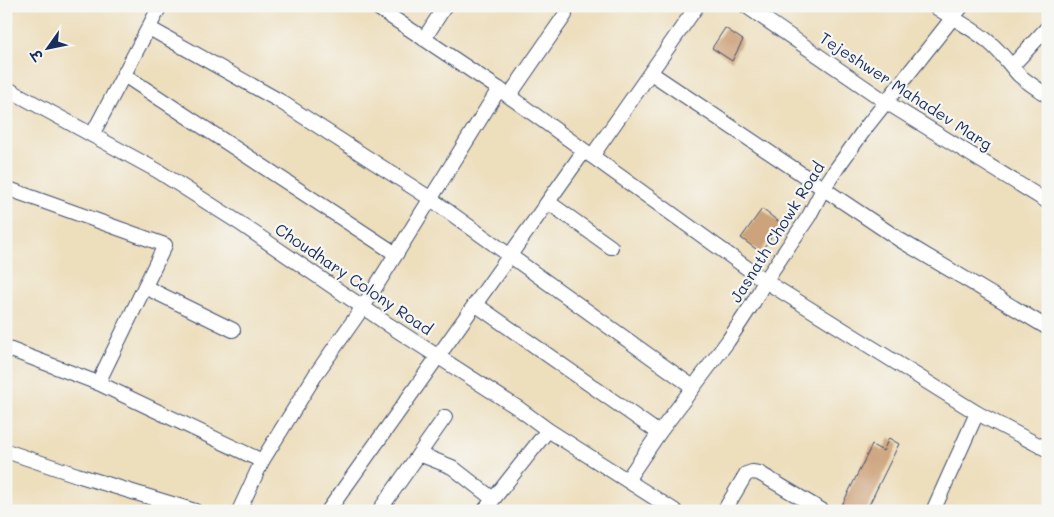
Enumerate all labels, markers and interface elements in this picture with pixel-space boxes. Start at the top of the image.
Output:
north arrow [22,22,72,72]
street label: Tejeshwer Mahadev Marg [816,27,997,154]
text: उ [25,45,48,66]
street label: Jasnath Chowk Road [725,157,829,306]
street label: Choudhary Colony Road [271,218,437,339]

